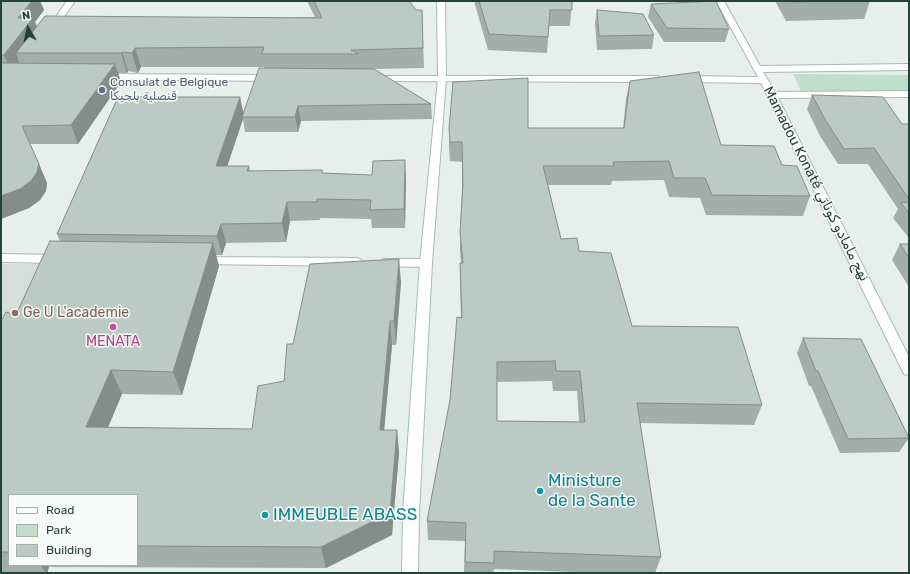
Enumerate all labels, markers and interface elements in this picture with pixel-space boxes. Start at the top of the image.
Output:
north arrow [8,8,48,48]
text: N [21,9,31,23]
place label: Consulat de Belgique قنصلية بلجيكا [110,76,228,104]
street label: Mamadou Konaté نهج مامادو كوناتي [759,84,873,284]
marker: Consulat de Belgique قنصلية بلجيكا [97,85,107,95]
place label: Ge U L'academie [23,305,129,321]
marker: Ge U L'academie [10,308,20,318]
marker: MENATA [108,322,118,332]
place label: MENATA [86,334,140,350]
place label: Ministure de la Sante [548,471,636,511]
marker: Ministure de la Sante [535,486,545,496]
legend [8,494,138,566]
text: Road [46,503,74,517]
place label: IMMEUBLE ABASS [273,505,417,525]
marker: IMMEUBLE ABASS [260,510,270,520]
text: Park [46,523,71,537]
text: Building [46,543,92,557]

